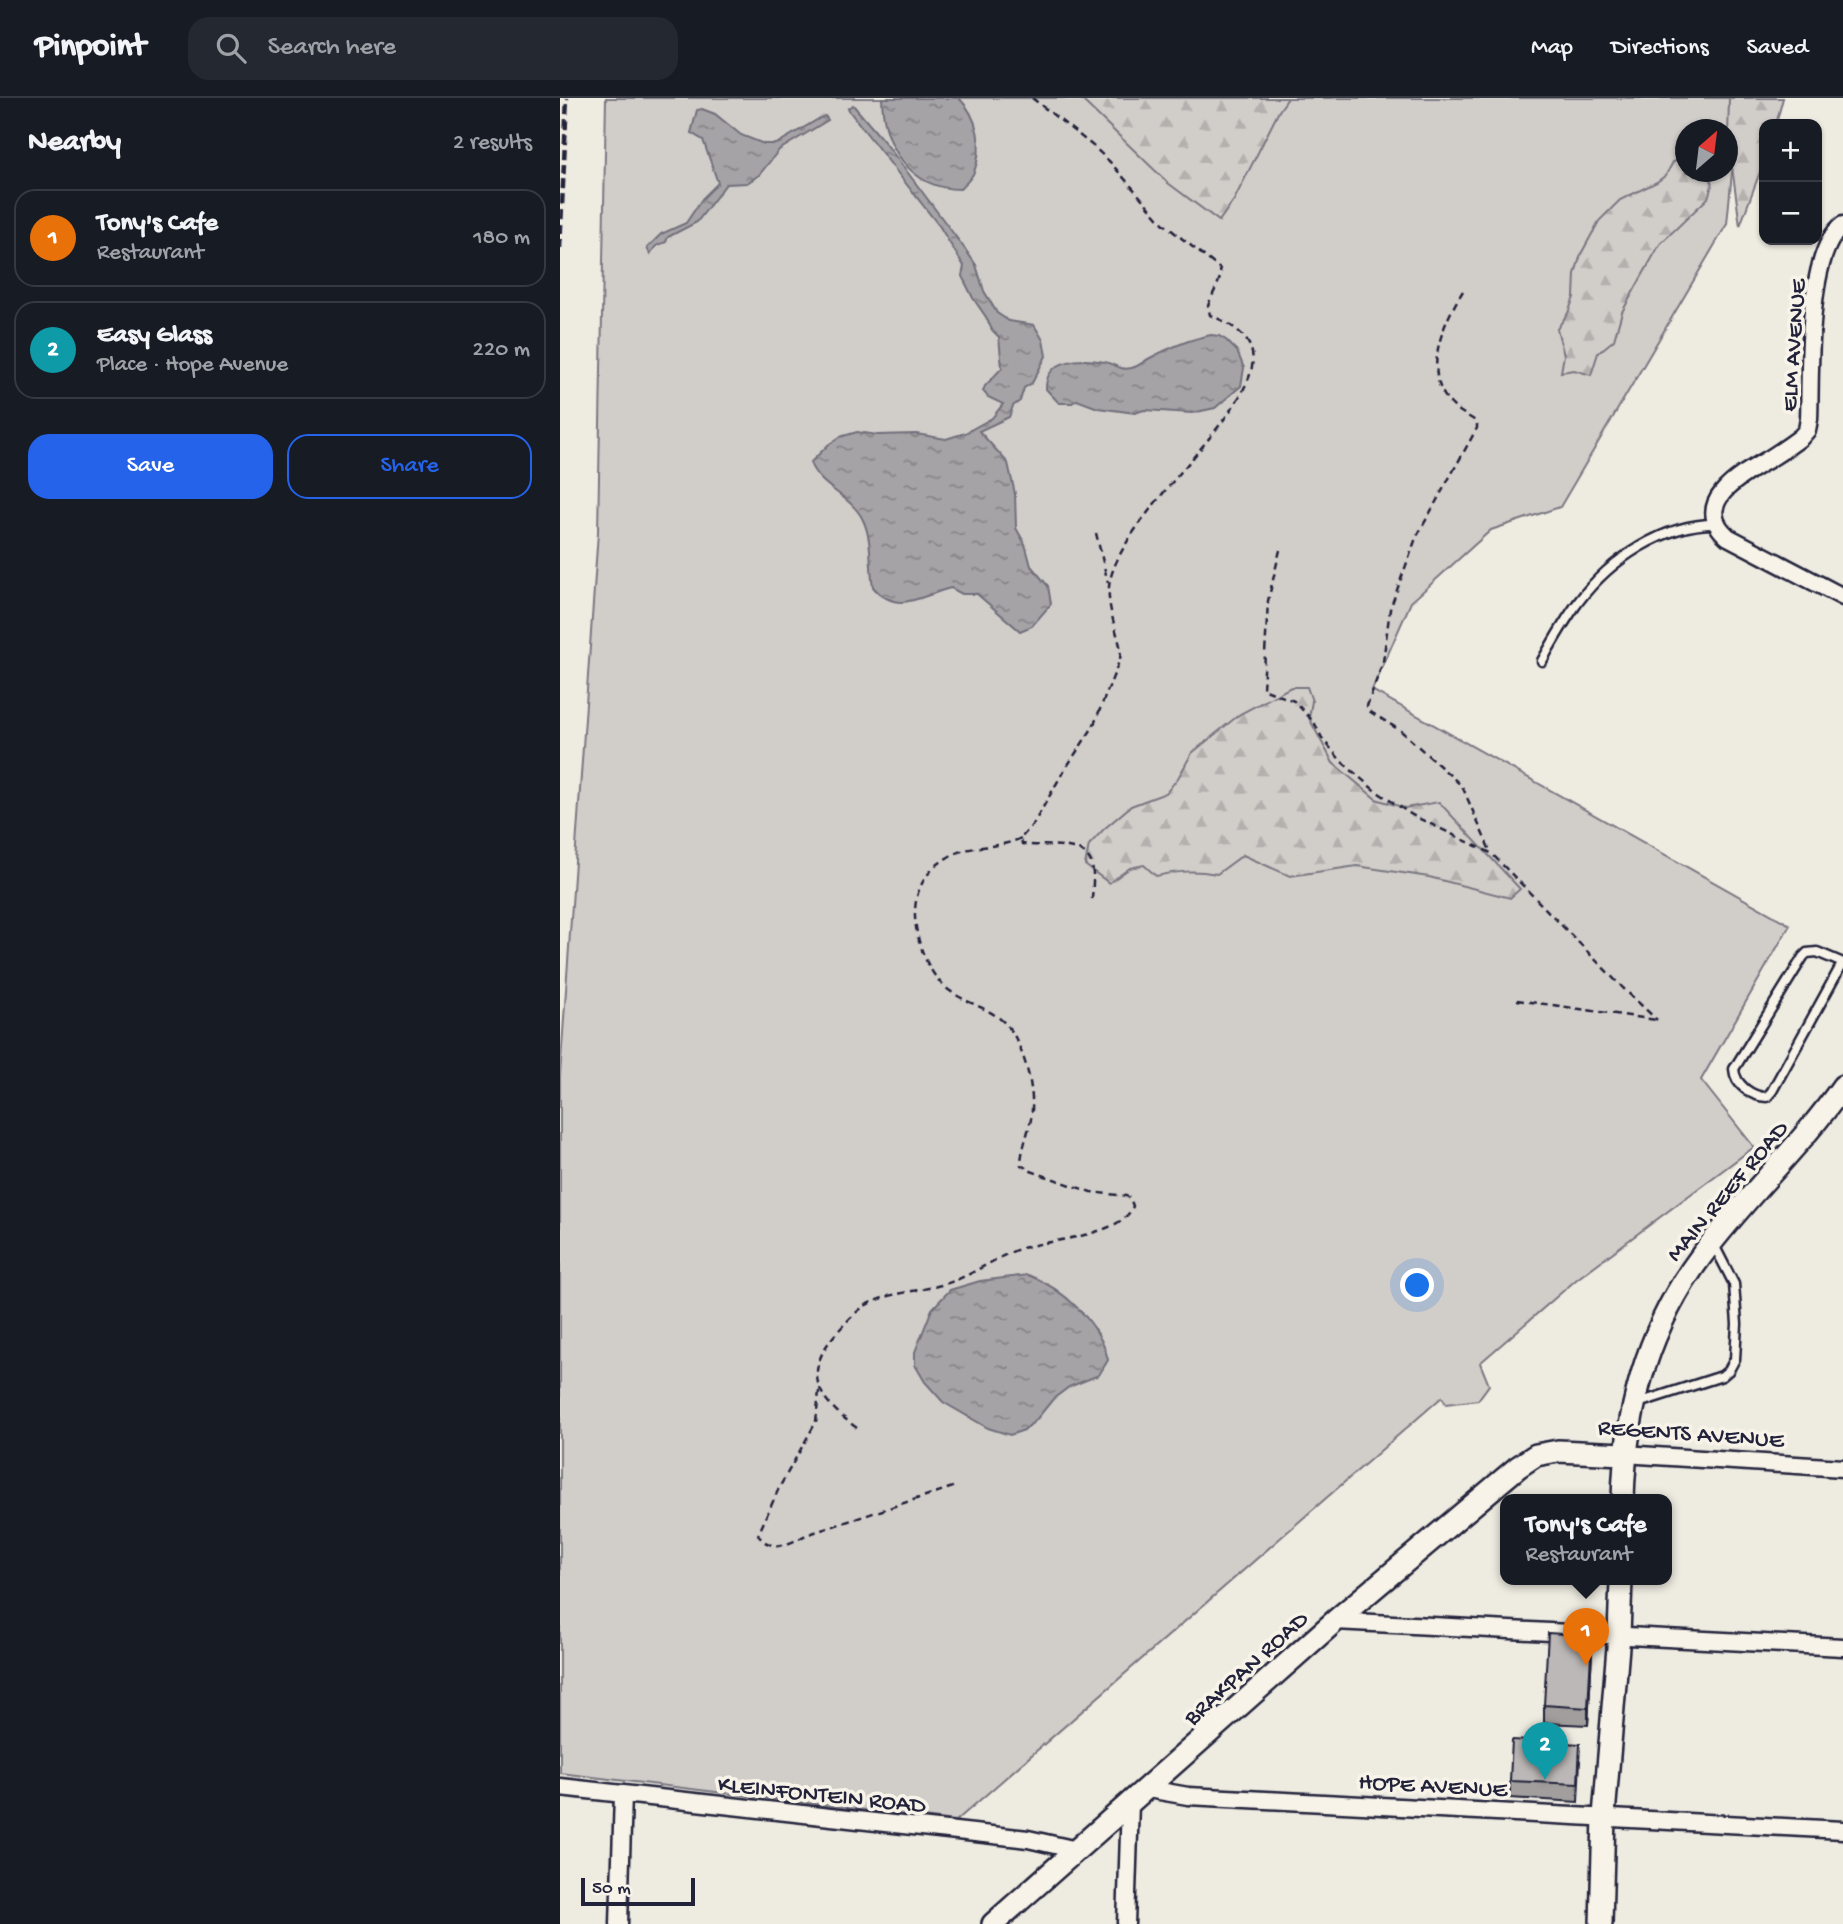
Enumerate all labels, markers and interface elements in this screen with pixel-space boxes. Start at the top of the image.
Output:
search box [188,17,678,80]
text: Pinpoint [35,29,146,67]
icon: search [212,29,250,67]
text: Search here [268,33,396,64]
text: Map [1531,34,1573,63]
text: Directions [1611,34,1709,63]
text: Saved [1747,34,1808,63]
north arrow [1675,119,1738,182]
map controls [1759,119,1822,245]
button: + [1759,119,1822,182]
text: Nearby [28,126,121,161]
text: 2 results [453,130,532,157]
button: − [1759,182,1822,245]
text: Tony's Cafe [97,209,218,240]
text: 1 [48,225,58,252]
text: 180 m [473,225,530,252]
text: Restaurant [97,240,204,267]
street label: ELM AVENUE [1776,277,1815,413]
text: Easy Glass [97,321,212,352]
text: 2 [47,337,59,364]
text: 220 m [473,337,530,364]
text: Place · Hope Avenue [97,352,288,379]
button: Save [28,434,273,499]
button: Share [287,434,532,499]
street label: MAIN REEF ROAD [1661,1116,1796,1269]
your location [1400,1268,1434,1302]
street label: REGENTS AVENUE [1597,1415,1786,1457]
popup [1500,1494,1672,1585]
text: Tony's Cafe [1526,1511,1646,1542]
text: Restaurant [1526,1542,1632,1569]
street label: BRAKPAN ROAD [1178,1606,1316,1734]
pin: 1 [1563,1608,1609,1666]
pin: 2 [1522,1722,1568,1780]
street label: HOPE AVENUE [1358,1769,1509,1806]
street label: KLEINFONTEIN ROAD [716,1771,927,1822]
scale bar [581,1875,695,1907]
text: 50 m [592,1878,631,1901]

